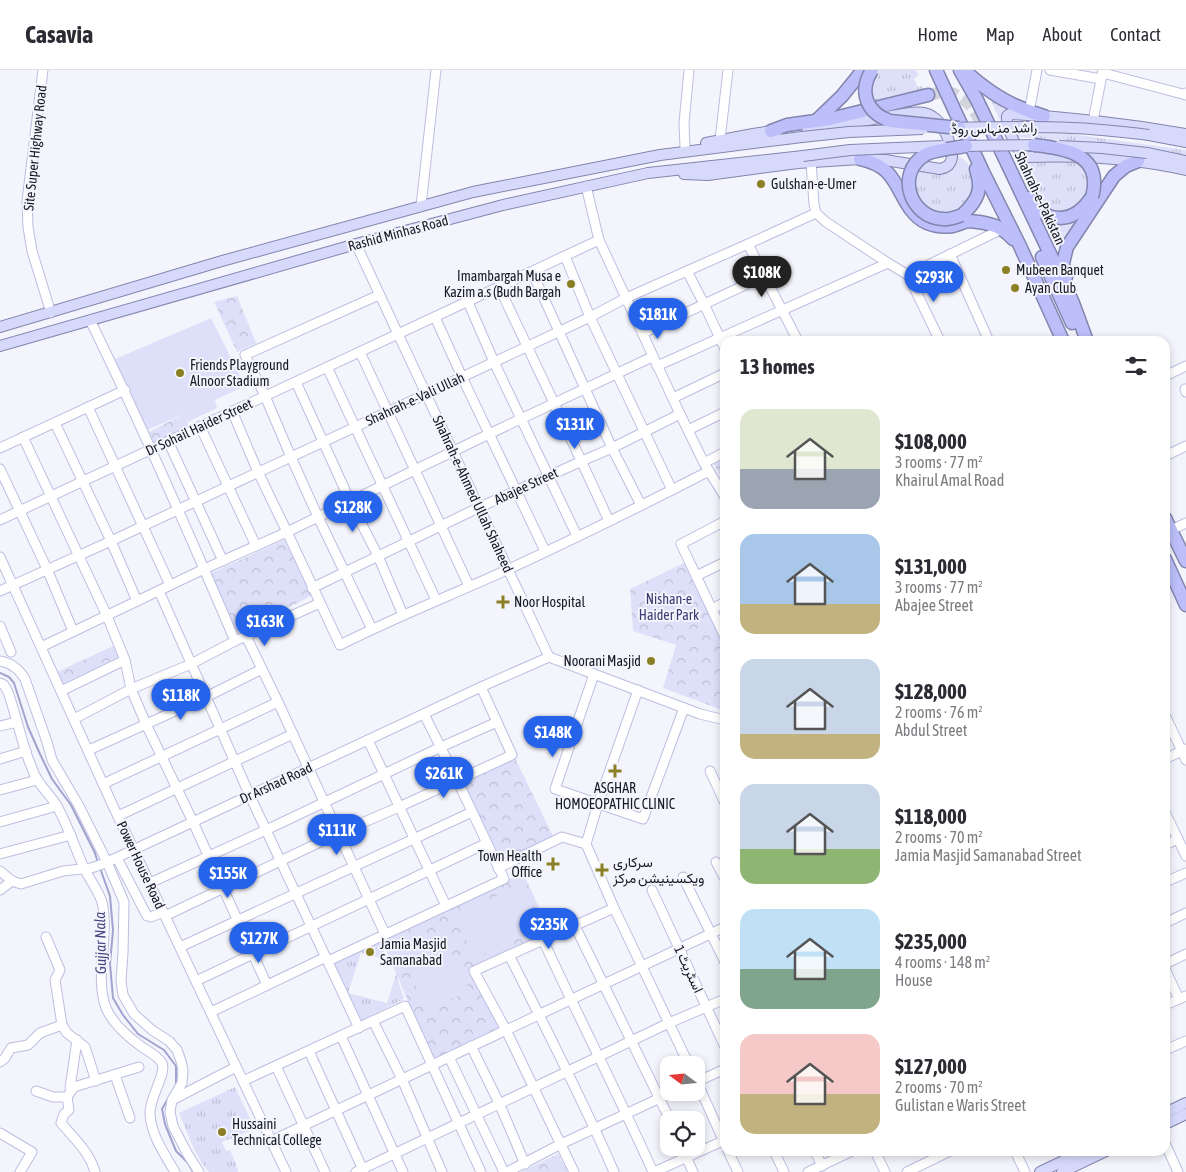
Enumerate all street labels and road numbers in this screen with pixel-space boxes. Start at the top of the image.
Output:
street label: Site Super Highway Road [20,84,50,212]
street label: راشد منہاس روڈ [951,119,1037,138]
street label: Shahrah-e-Pakistan [1011,149,1069,247]
street label: Rashid Minhas Road [346,212,450,254]
street label: Shahrah-e-Vali Ullah [363,369,467,429]
street label: Dr Sohail Haider Street [143,395,255,459]
street label: Shahrah-e-Ahmed Ullah Shaheed [430,413,516,575]
street label: Abajee Street [492,464,560,508]
street label: Dr Arshad Road [237,759,315,807]
street label: Power House Road [114,818,168,912]
street label: اسٹریٹ 1 [670,943,707,996]

